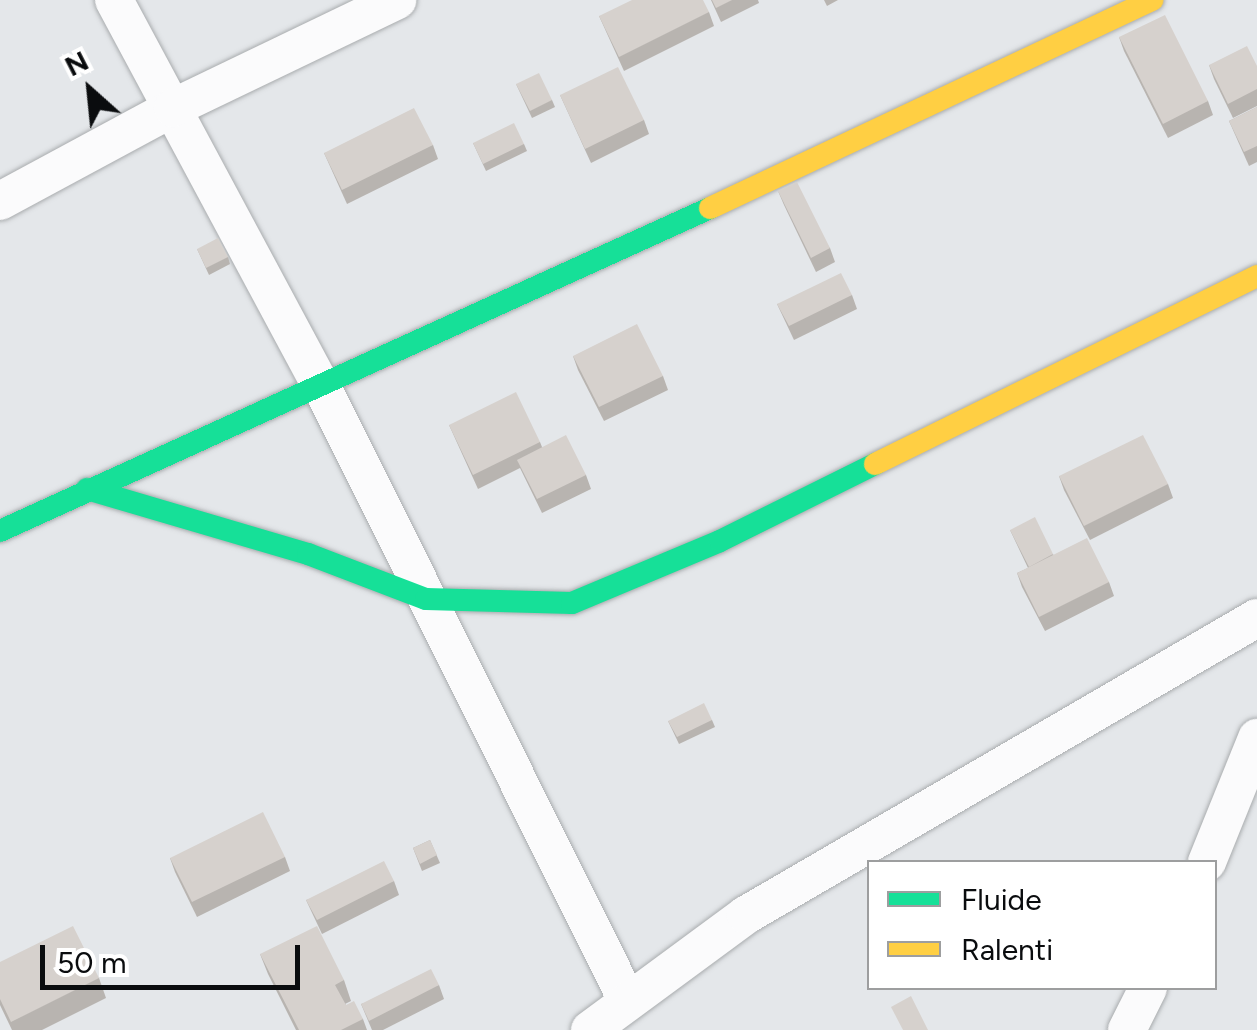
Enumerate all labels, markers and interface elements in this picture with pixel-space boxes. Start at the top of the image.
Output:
north arrow [40,40,140,140]
text: N [59,43,94,83]
legend [867,860,1217,990]
text: Fluide [961,881,1042,918]
scale bar [45,925,305,987]
text: Ralenti [961,931,1053,968]
text: 50 m [57,944,126,981]

